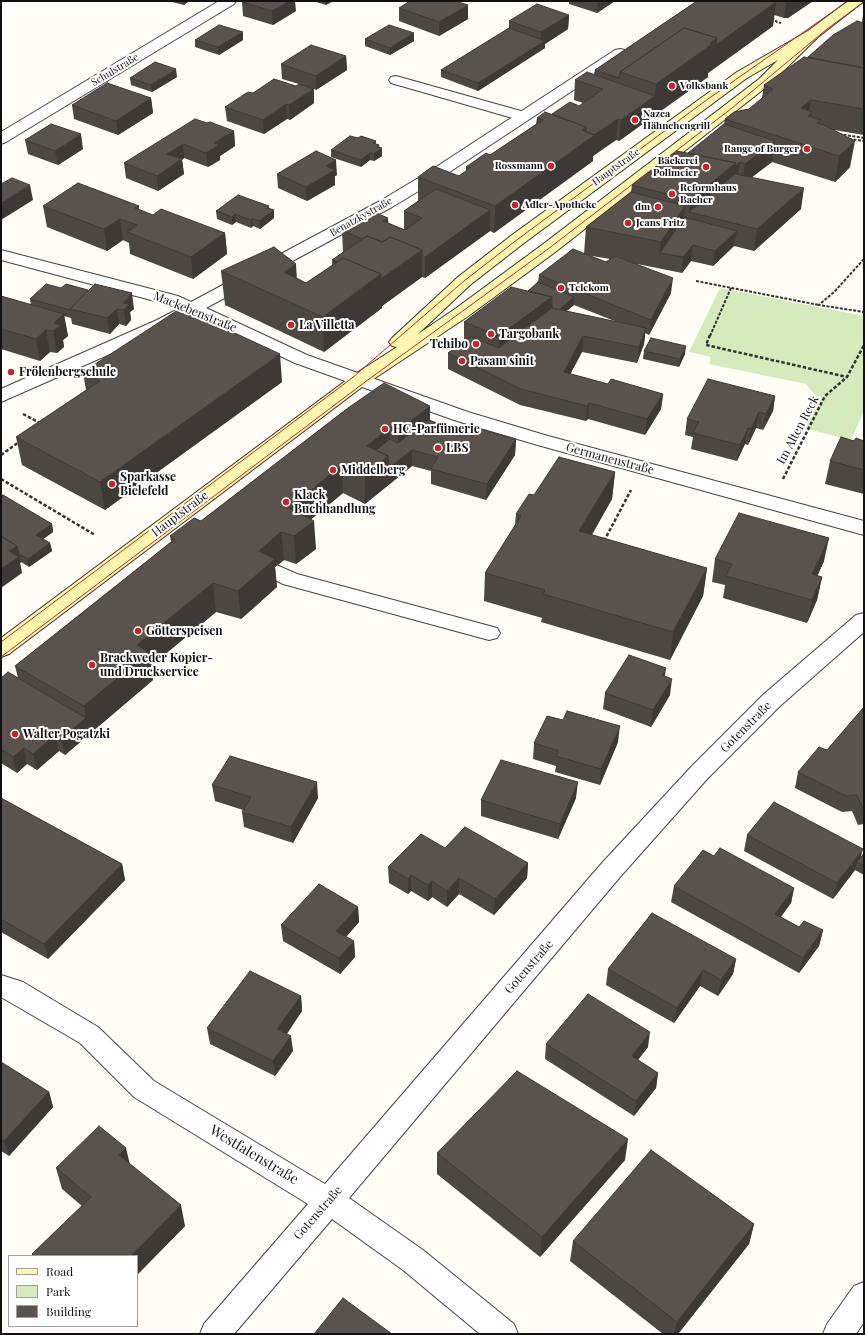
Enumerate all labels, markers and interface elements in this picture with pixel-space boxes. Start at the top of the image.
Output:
street label: Schulstraße [89,51,141,89]
place label: Volksbank [680,80,728,92]
marker: Volksbank [667,81,677,91]
place label: Nazca Hähnchengrill [643,108,710,132]
marker: Nazca Hähnchengrill [630,115,640,125]
place label: Range of Burger [724,143,799,155]
marker: Range of Burger [802,144,812,154]
street label: Hauptstraße [590,146,642,188]
place label: Bäckerei Pollmeier [653,155,698,178]
place label: Rossmann [495,160,543,172]
marker: Rossmann [546,161,556,171]
marker: Bäckerei Pollmeier [701,162,711,172]
place label: Reformhaus Bacher [680,182,737,206]
marker: Reformhaus Bacher [667,189,677,199]
street label: Benatzkystraße [328,195,394,239]
place label: Adler-Apotheke [523,199,596,211]
marker: Adler-Apotheke [510,200,520,210]
place label: dm [635,201,650,213]
marker: dm [653,202,663,212]
place label: Jeans Fritz [636,217,685,229]
marker: Jeans Fritz [623,218,633,228]
place label: Telekom [569,282,609,294]
marker: Telekom [556,283,566,293]
street label: Mackebenstraße [151,289,239,335]
place label: La Villetta [299,318,355,332]
marker: La Villetta [286,320,296,330]
place label: Targobank [499,327,559,341]
marker: Targobank [486,329,496,339]
place label: Tchibo [430,337,468,351]
marker: Tchibo [471,339,481,349]
place label: Pasam sinit [470,354,534,368]
marker: Pasam sinit [457,356,467,366]
place label: Frölenbergschule [19,365,116,379]
marker: Frölenbergschule [6,367,16,377]
street label: Im Alten Reck [774,393,822,467]
place label: HC-Parfümerie [393,422,480,436]
marker: HC-Parfümerie [380,424,390,434]
street label: Germanenstraße [564,440,656,478]
place label: LBS [446,441,468,455]
marker: LBS [433,443,443,453]
place label: Middelberg [341,463,405,477]
marker: Middelberg [328,465,338,475]
place label: Sparkasse Bielefeld [120,470,176,498]
marker: Sparkasse Bielefeld [107,479,117,489]
street label: Hauptstraße [149,488,211,540]
place label: Klack Buchhandlung [294,488,376,516]
marker: Klack Buchhandlung [281,497,291,507]
place label: Götterspeisen [146,624,223,638]
marker: Götterspeisen [133,626,143,636]
place label: Brackweder Kopier- und Druckservice [100,651,213,679]
marker: Brackweder Kopier- und Druckservice [87,660,97,670]
street label: Gotenstraße [717,698,775,756]
place label: Walter Pogatzki [23,727,110,741]
marker: Walter Pogatzki [10,729,20,739]
street label: Gotenstraße [502,937,556,997]
street label: Westfalenstraße [207,1122,301,1188]
street label: Gotenstraße [291,1183,345,1243]
legend [8,1255,138,1327]
text: Road [46,1263,73,1279]
text: Park [46,1283,71,1299]
text: Building [46,1303,91,1319]

